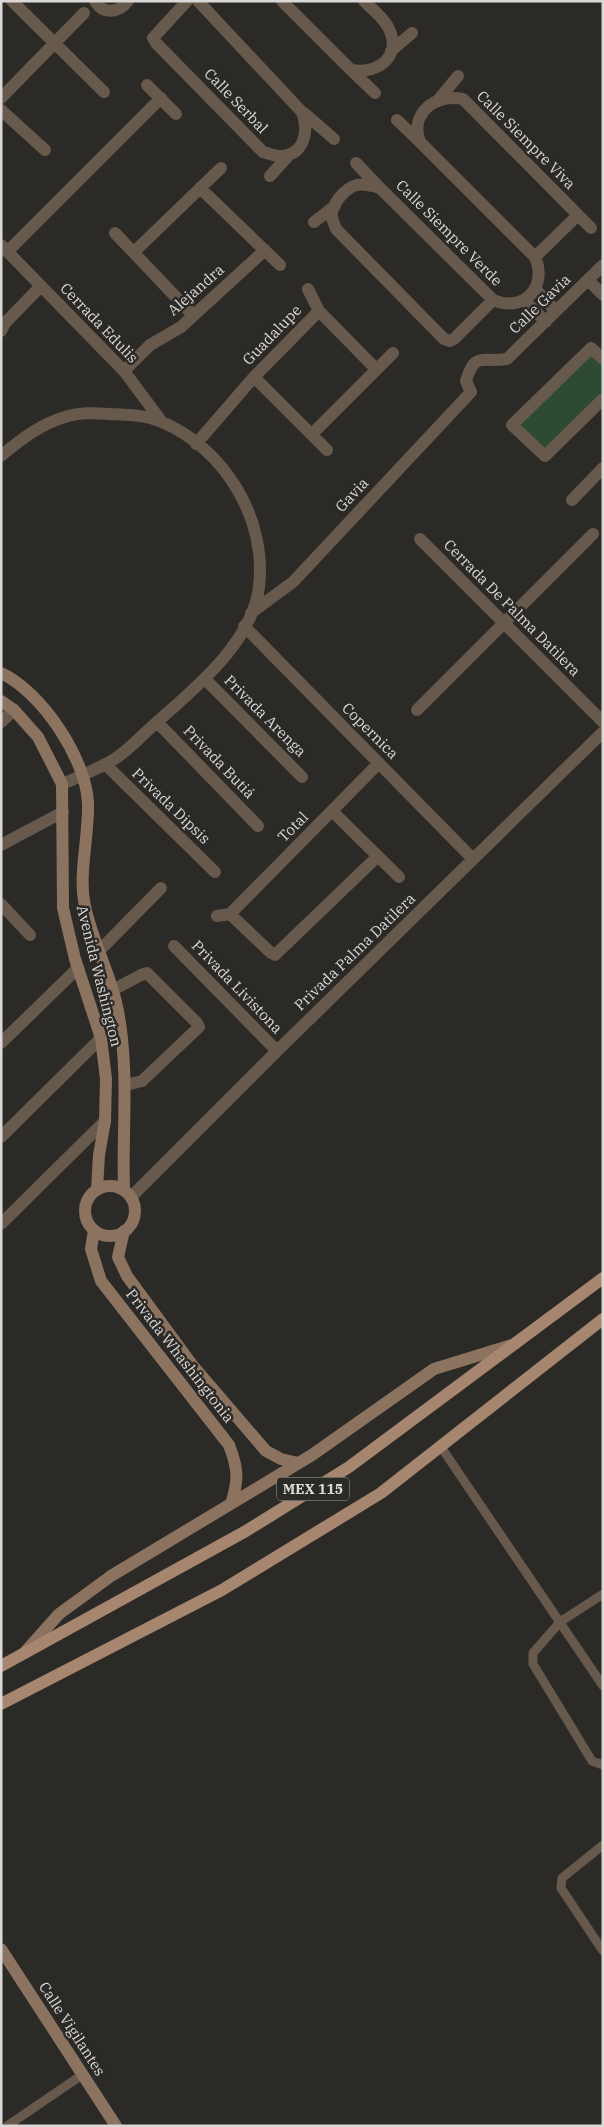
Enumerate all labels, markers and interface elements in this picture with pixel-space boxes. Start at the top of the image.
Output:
street label: Calle Serbal [200,64,272,137]
street label: Calle Siempre Viva [473,86,580,193]
street label: Calle Siempre Verde [392,176,506,290]
street label: Alejandra [163,260,228,319]
street label: Calle Gavia [505,270,574,338]
street label: Cerrada Edulis [56,279,142,367]
street label: Guadalupe [238,300,305,369]
street label: Gavia [331,474,372,516]
street label: Cerrada De Palma Datilera [440,535,585,680]
street label: Privada Arenga [220,671,310,761]
street label: Copernica [338,698,403,763]
street label: Privada Butiá [180,721,259,802]
street label: Privada Dipsis [128,764,214,848]
street label: Total [273,807,312,846]
street label: Privada Palma Datilera [290,889,419,1014]
street label: Avenida Washington [73,903,126,1049]
street label: Privada Livistona [188,936,287,1037]
street label: Privada Whashingtonia [122,1285,239,1427]
road number: MEX 115 [277,1478,349,1500]
street label: Calle Vigilantes [35,1978,110,2079]

